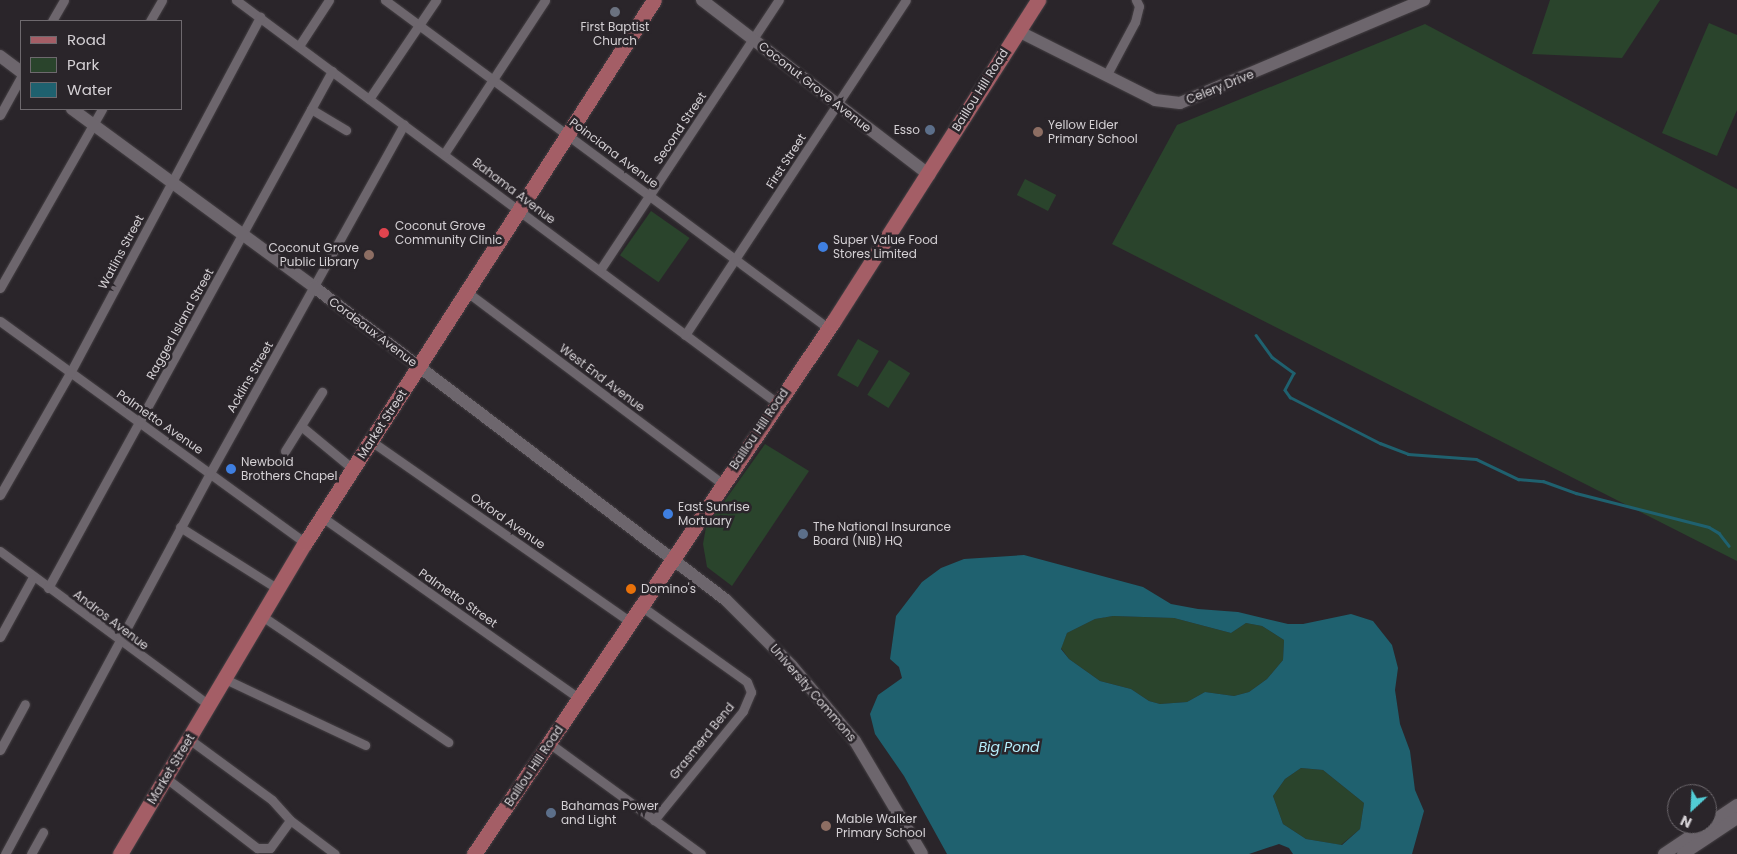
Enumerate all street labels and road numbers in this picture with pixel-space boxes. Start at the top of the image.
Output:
street label: Coconut Grove Avenue [756,39,874,135]
street label: Baillou Hill Road [949,46,1011,134]
street label: Celery Drive [1184,67,1256,107]
street label: Second Street [651,89,709,167]
street label: Poinciana Avenue [567,115,661,191]
street label: First Street [763,131,809,191]
street label: Bahama Avenue [470,155,558,227]
street label: Watlins Street [95,212,147,292]
street label: Ragged Island Street [143,266,217,382]
street label: Cordeaux Avenue [326,294,420,370]
street label: Acklins Street [224,339,276,415]
street label: West End Avenue [556,341,648,415]
street label: Baillou Hill Road [727,386,791,472]
street label: Palmetto Avenue [114,387,206,457]
street label: Market Street [354,387,410,461]
street label: Oxford Avenue [468,490,548,552]
street label: Palmetto Street [416,566,500,630]
street label: Andros Avenue [71,587,151,653]
street label: University Commons [767,641,859,745]
street label: Grasmerd Bend [667,700,737,782]
street label: Baillou Hill Road [502,723,566,809]
street label: Market Street [144,731,198,807]

